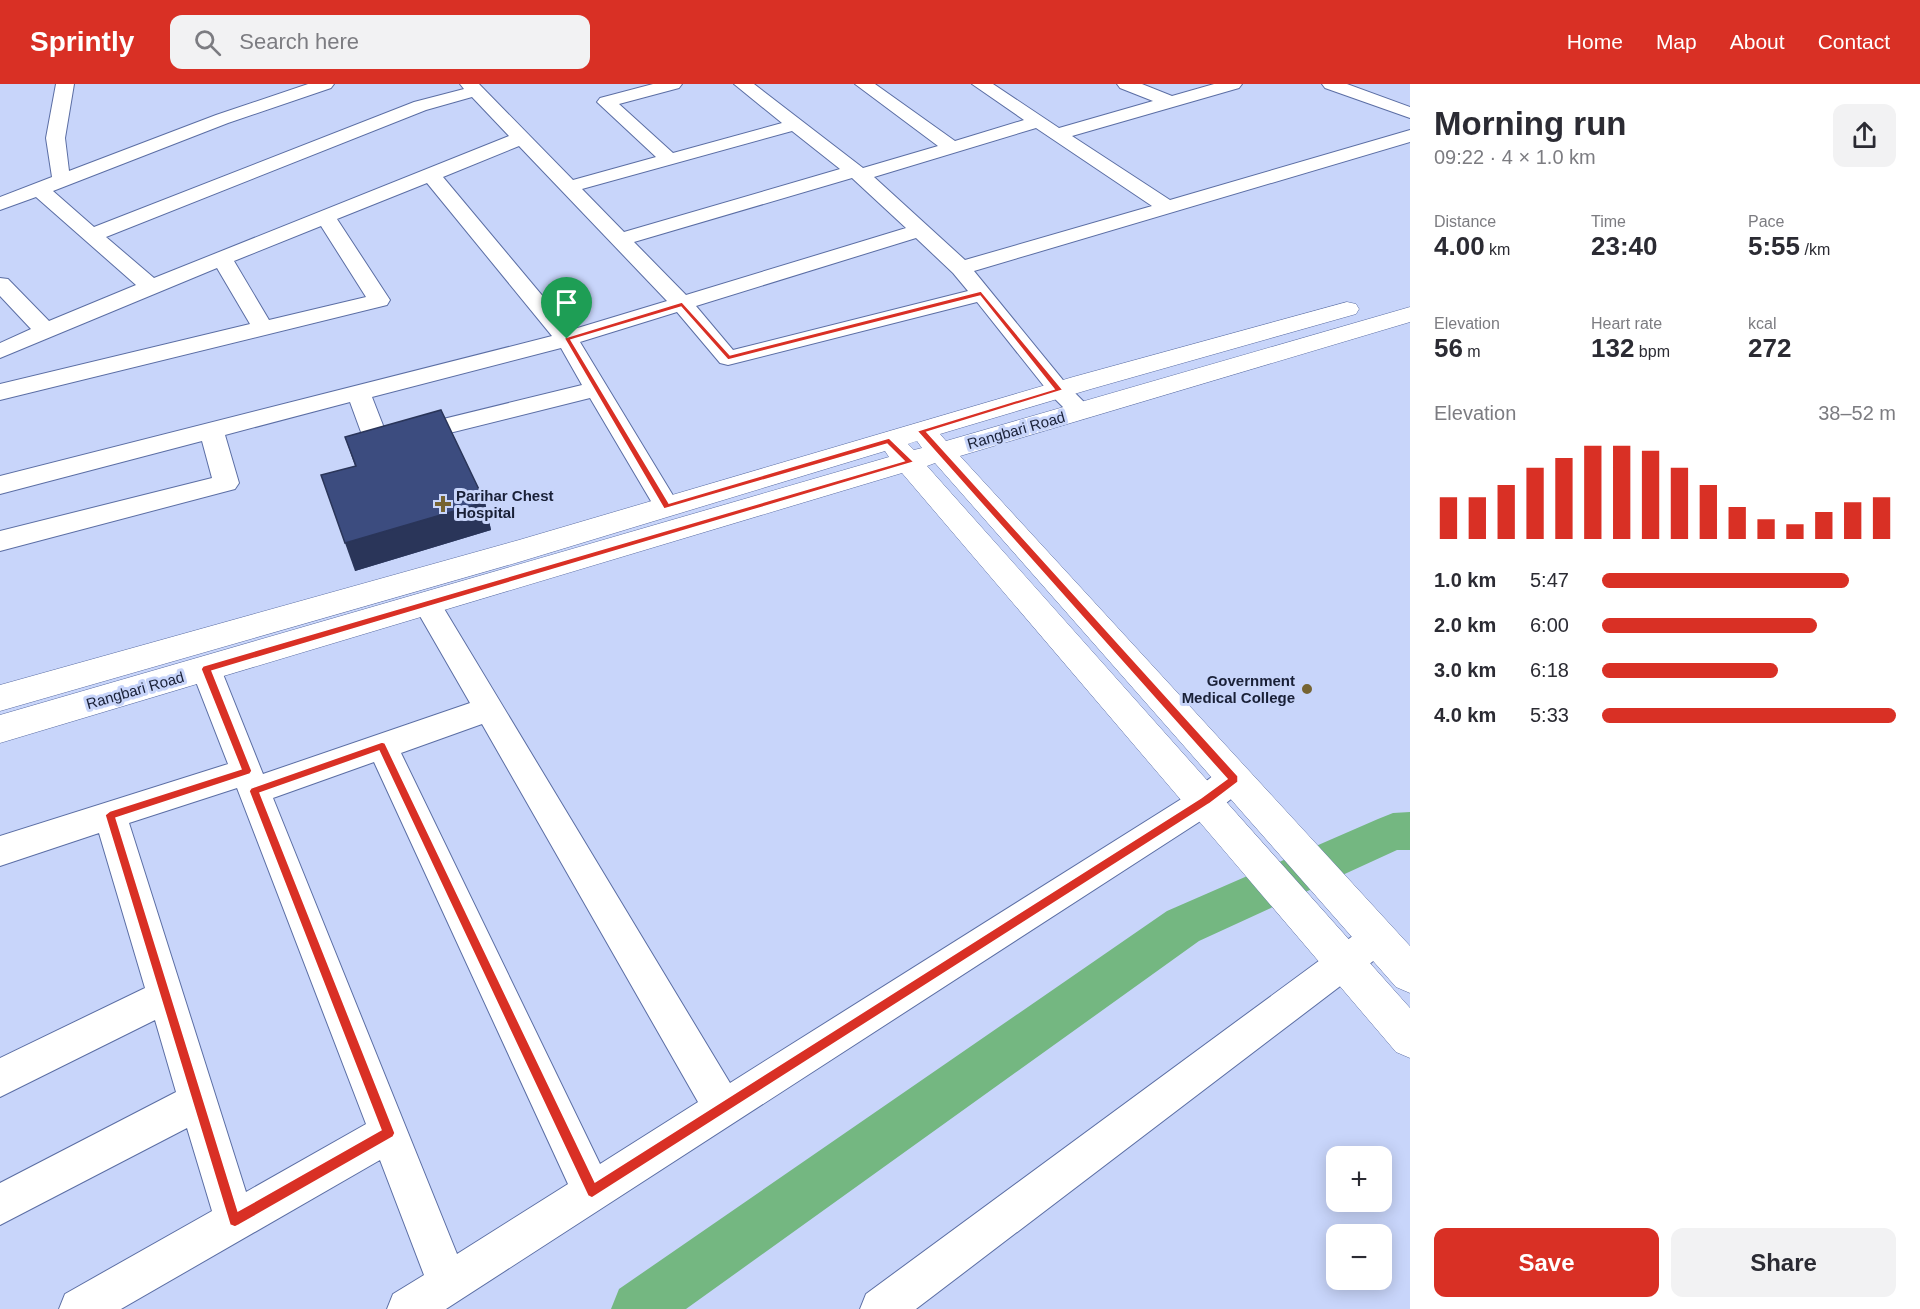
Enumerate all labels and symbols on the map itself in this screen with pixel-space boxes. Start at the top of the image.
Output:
pin [541,277,592,339]
street label: Rangbari Road [965,408,1067,452]
place label: Parihar Chest Hospital [456,487,554,521]
marker: Parihar Chest Hospital [434,495,452,513]
street label: Rangbari Road [84,668,186,712]
place label: Government Medical College [1182,672,1295,706]
marker: Government Medical College [1300,682,1314,696]

